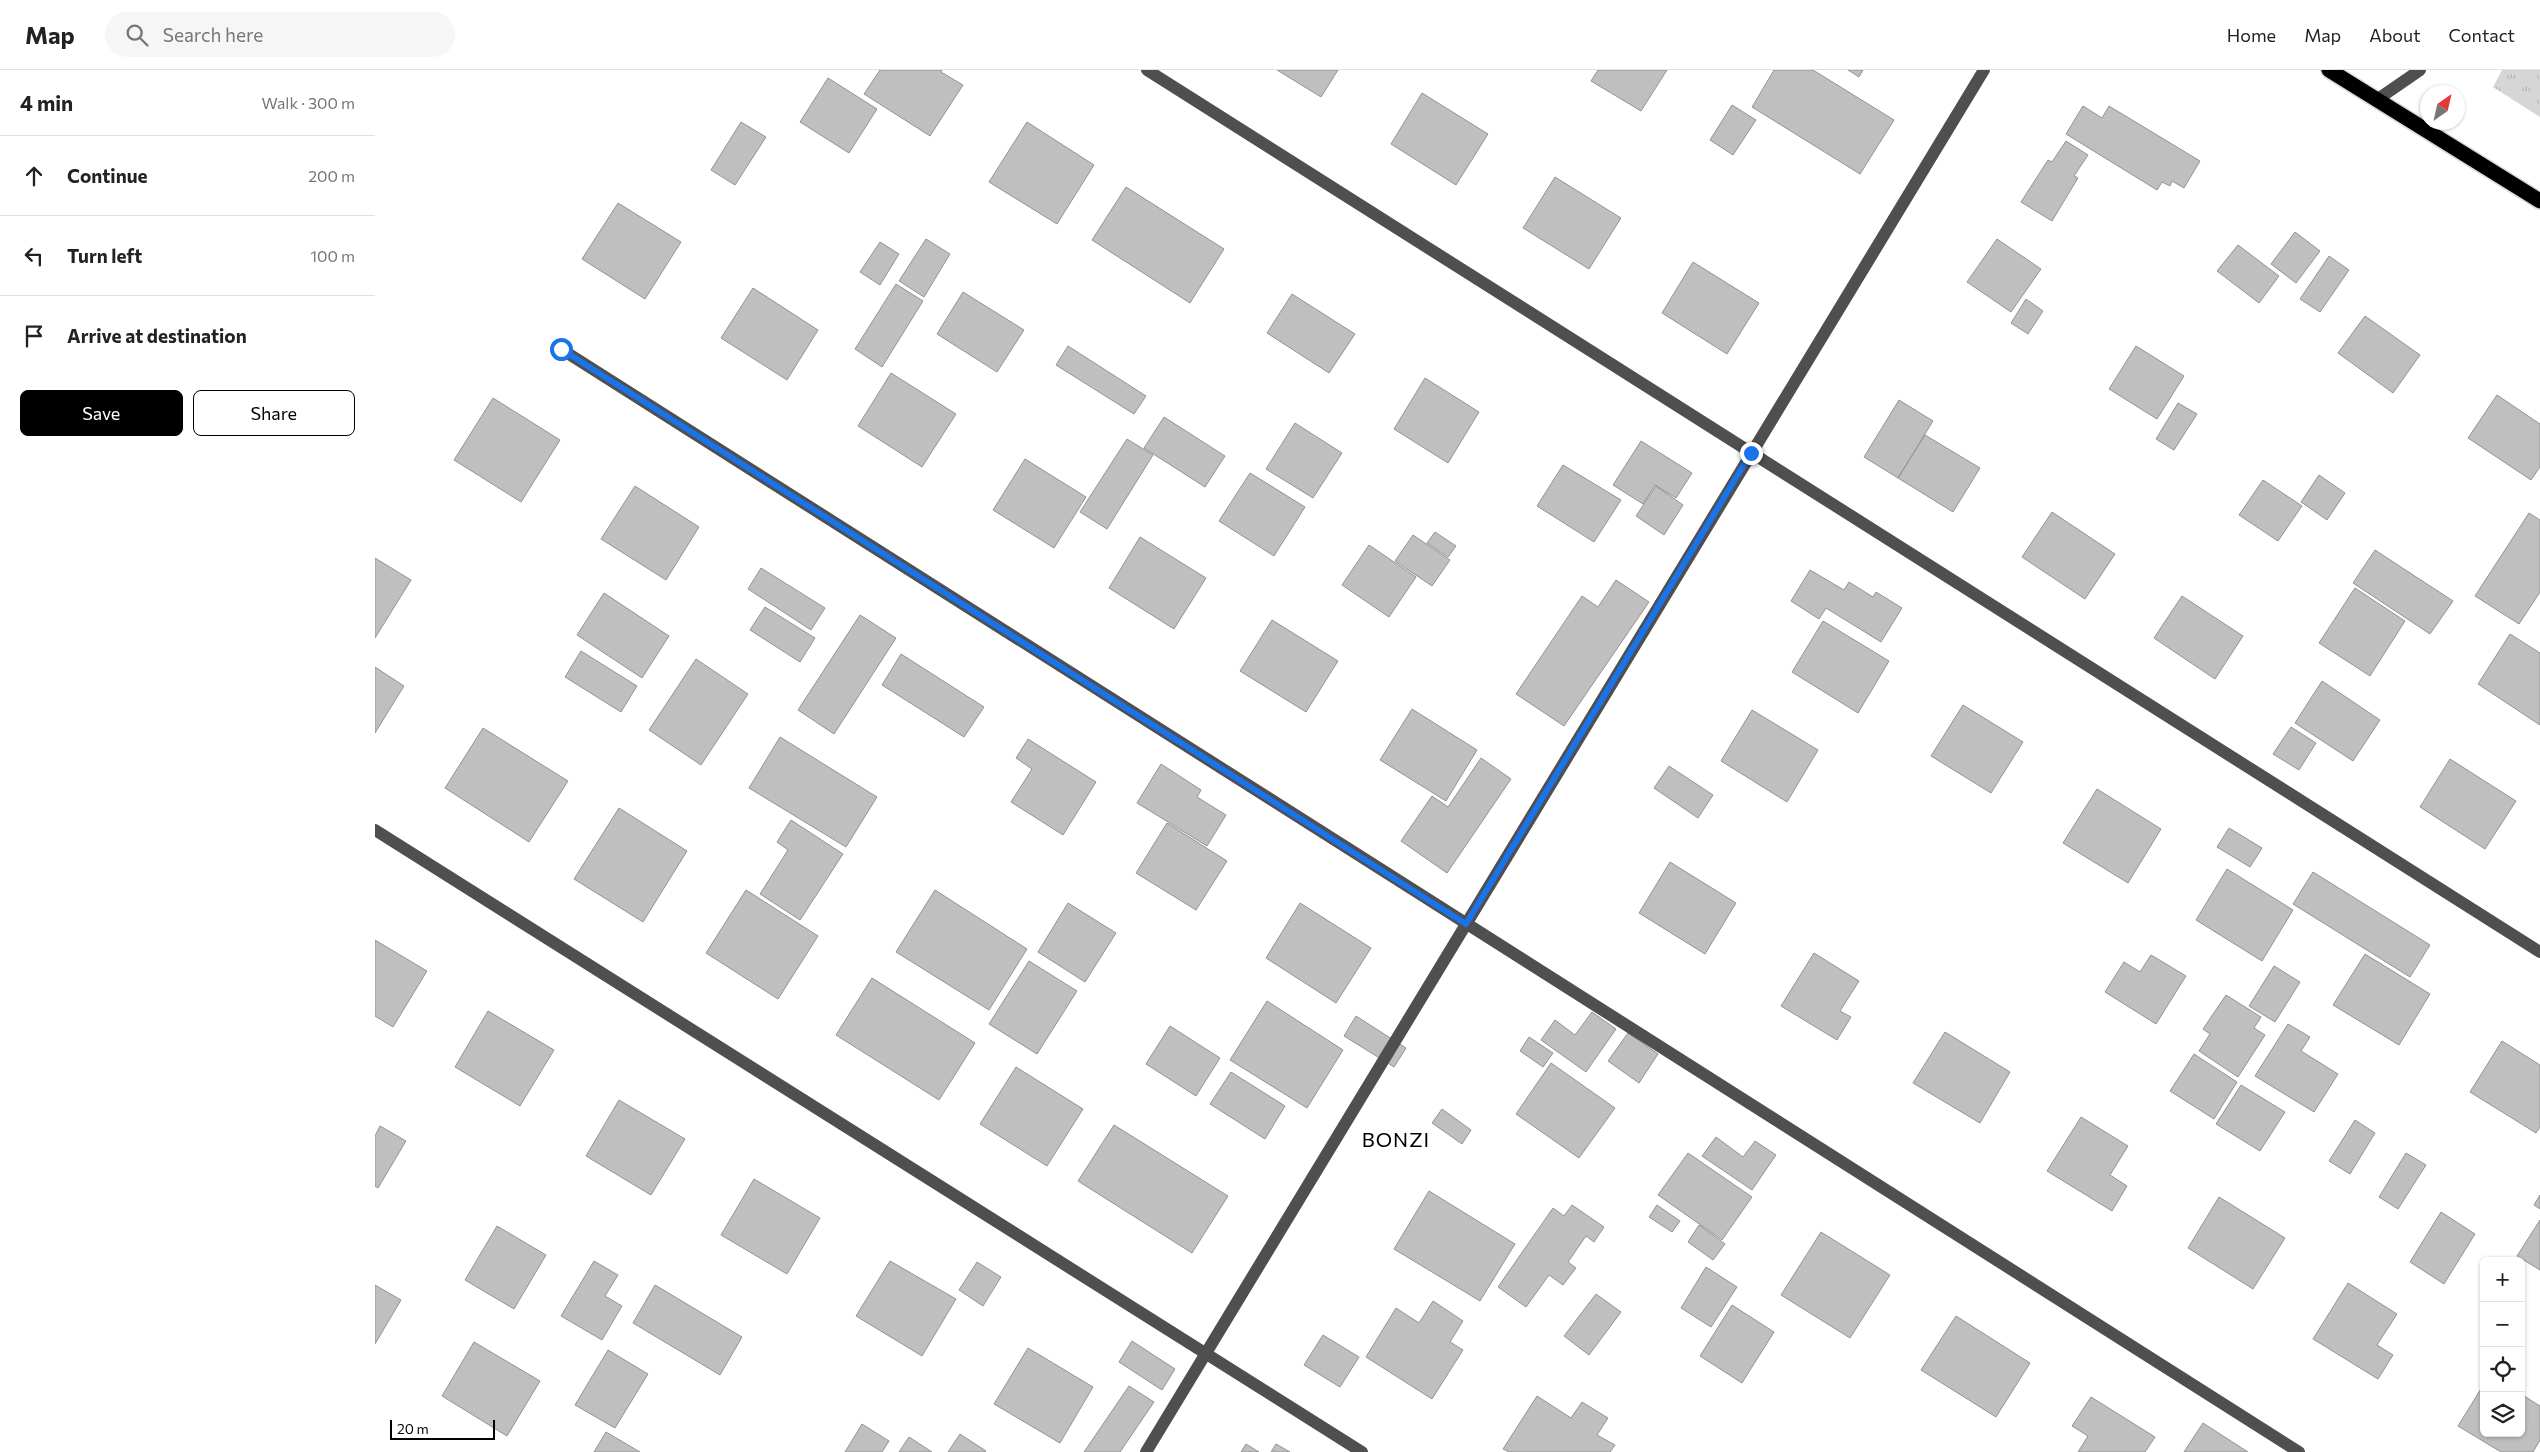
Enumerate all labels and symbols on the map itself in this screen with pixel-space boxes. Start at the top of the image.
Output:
north arrow [2420,85,2465,130]
route start [550,338,573,361]
route end [1740,442,1763,465]
district label: BONZI [1362,1127,1430,1151]
scale bar [390,1417,495,1440]

